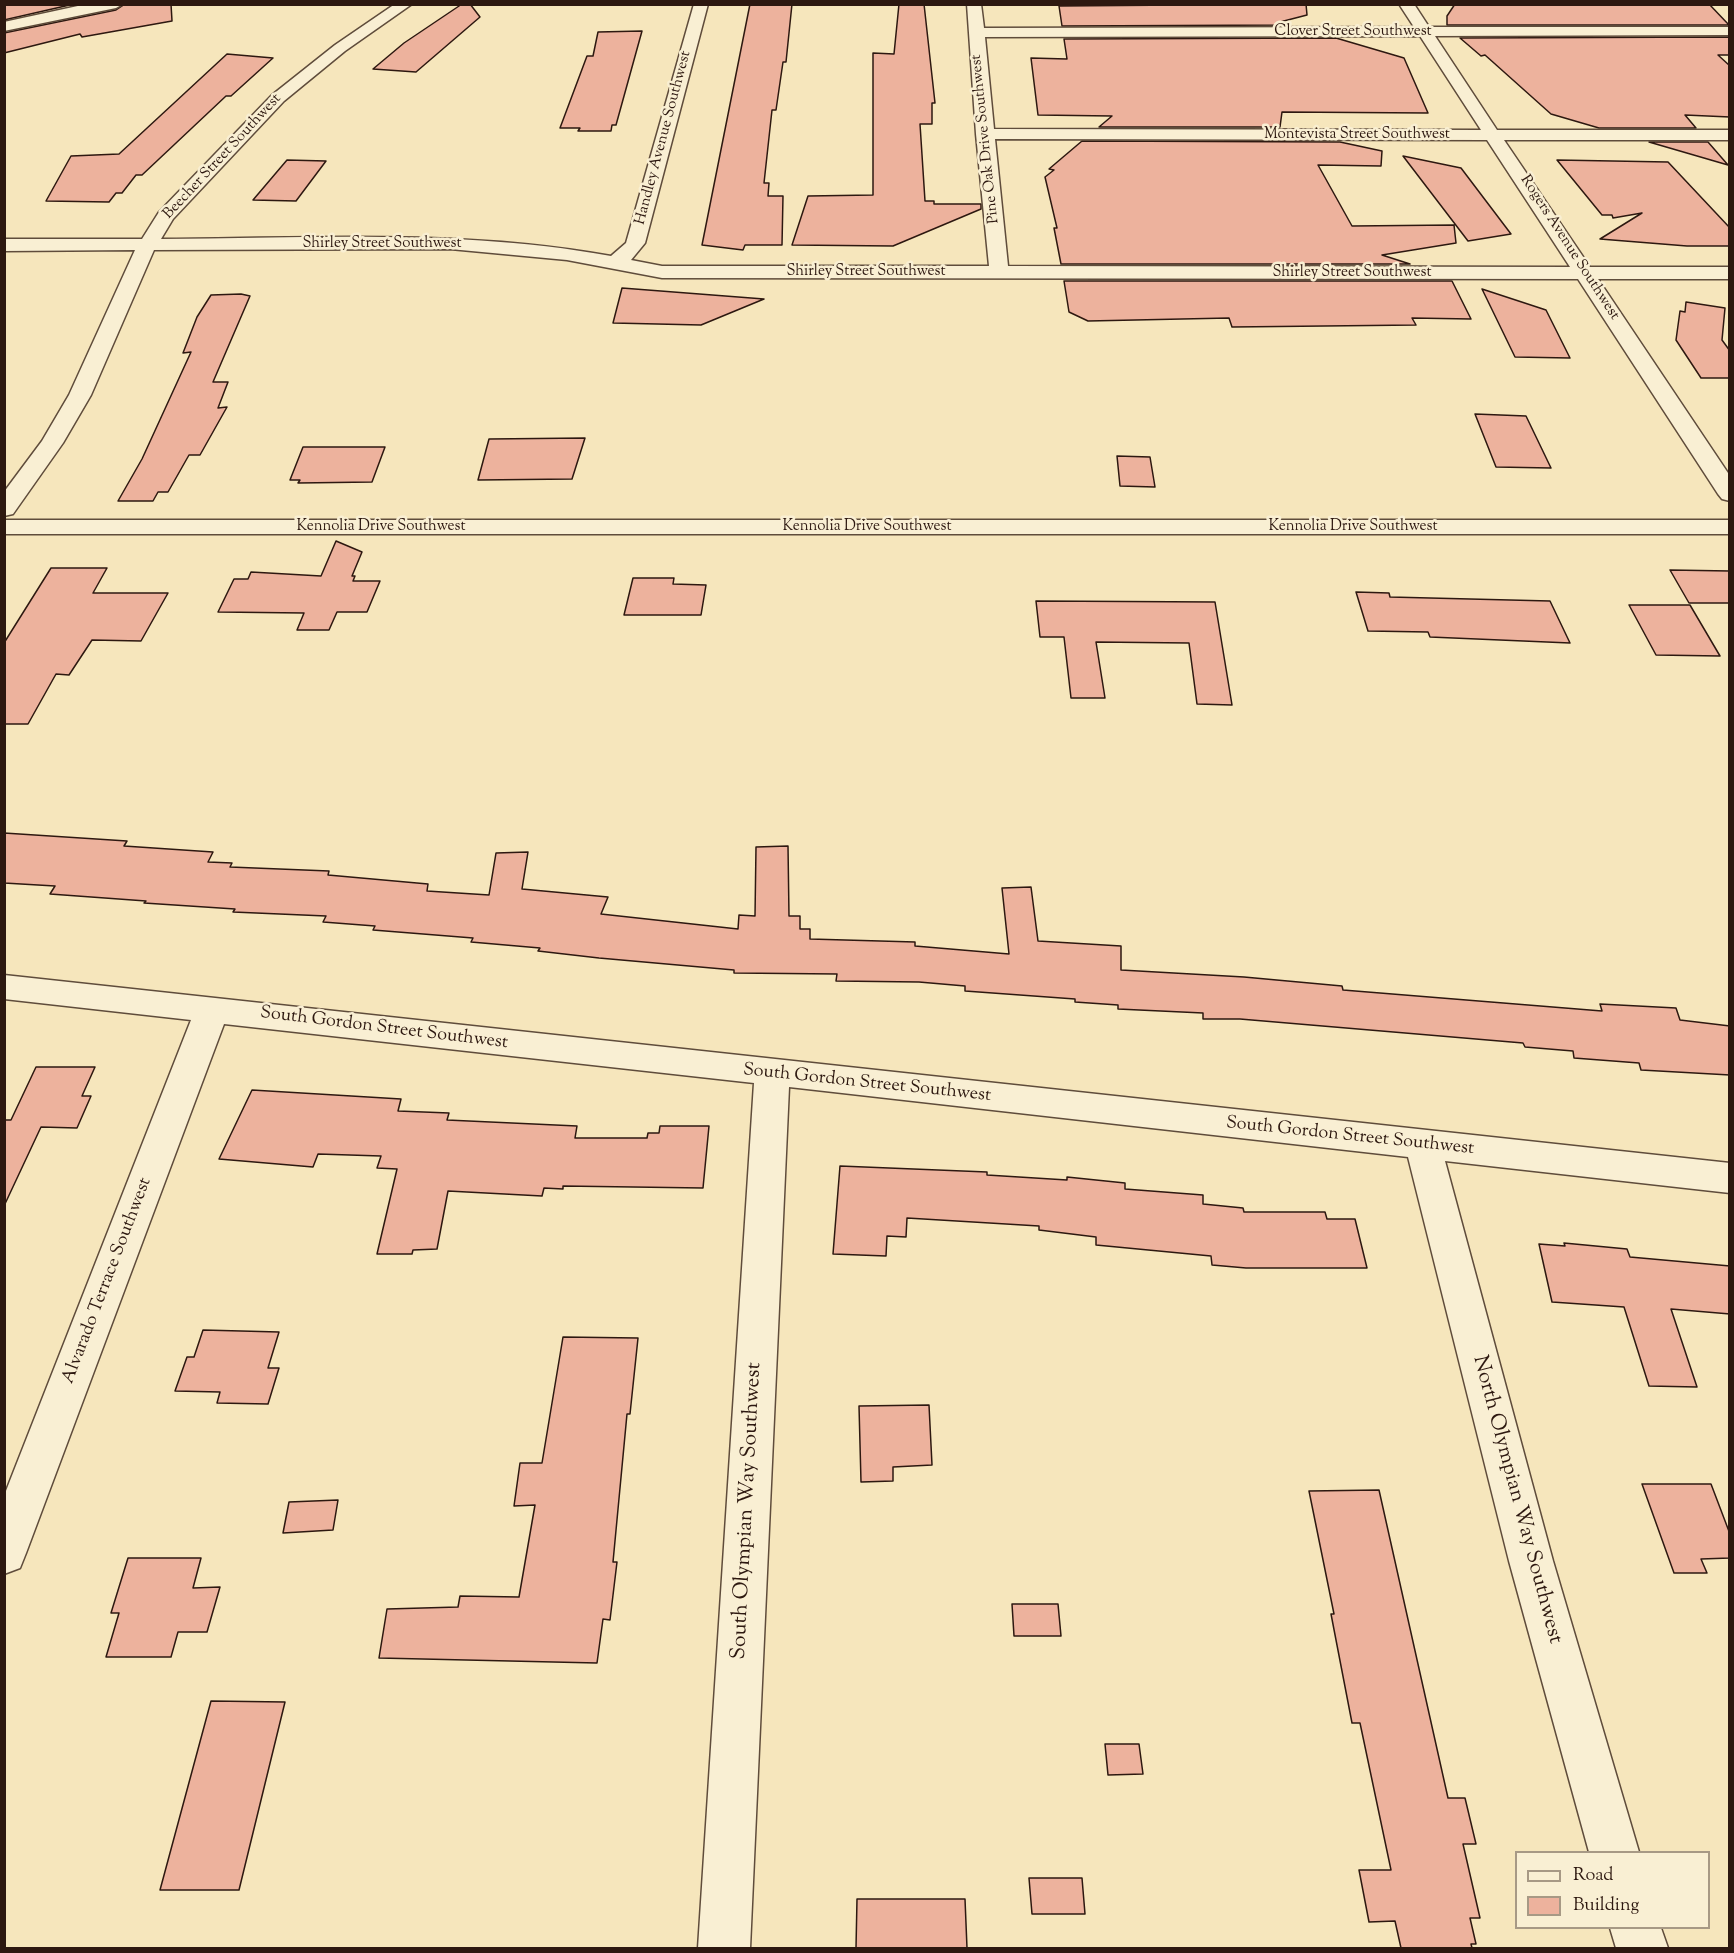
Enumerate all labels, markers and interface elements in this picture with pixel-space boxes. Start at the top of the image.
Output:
street label: Clover Street Southwest [1274,23,1432,41]
street label: Handley Avenue Southwest [632,49,696,227]
street label: Pine Oak Drive Southwest [968,53,1004,225]
street label: Beecher Street Southwest [160,91,286,223]
street label: Montevista Street Southwest [1264,126,1450,144]
street label: Rogers Avenue Southwest [1515,172,1623,324]
street label: Shirley Street Southwest [302,235,462,253]
street label: Shirley Street Southwest [786,263,946,281]
street label: Shirley Street Southwest [1272,264,1432,282]
street label: Kennolia Drive Southwest [296,518,466,536]
street label: Kennolia Drive Southwest [782,518,952,536]
street label: Kennolia Drive Southwest [1268,518,1438,536]
street label: South Gordon Street Southwest [259,1003,509,1055]
street label: South Gordon Street Southwest [742,1060,992,1108]
street label: South Gordon Street Southwest [1225,1113,1475,1161]
street label: Alvarado Terrace Southwest [59,1175,157,1387]
street label: North Olympian Way Southwest [1465,1353,1567,1647]
street label: South Olympian Way Southwest [728,1362,768,1660]
legend [1515,1851,1710,1929]
text: Road [1573,1863,1613,1889]
text: Building [1573,1893,1639,1919]

